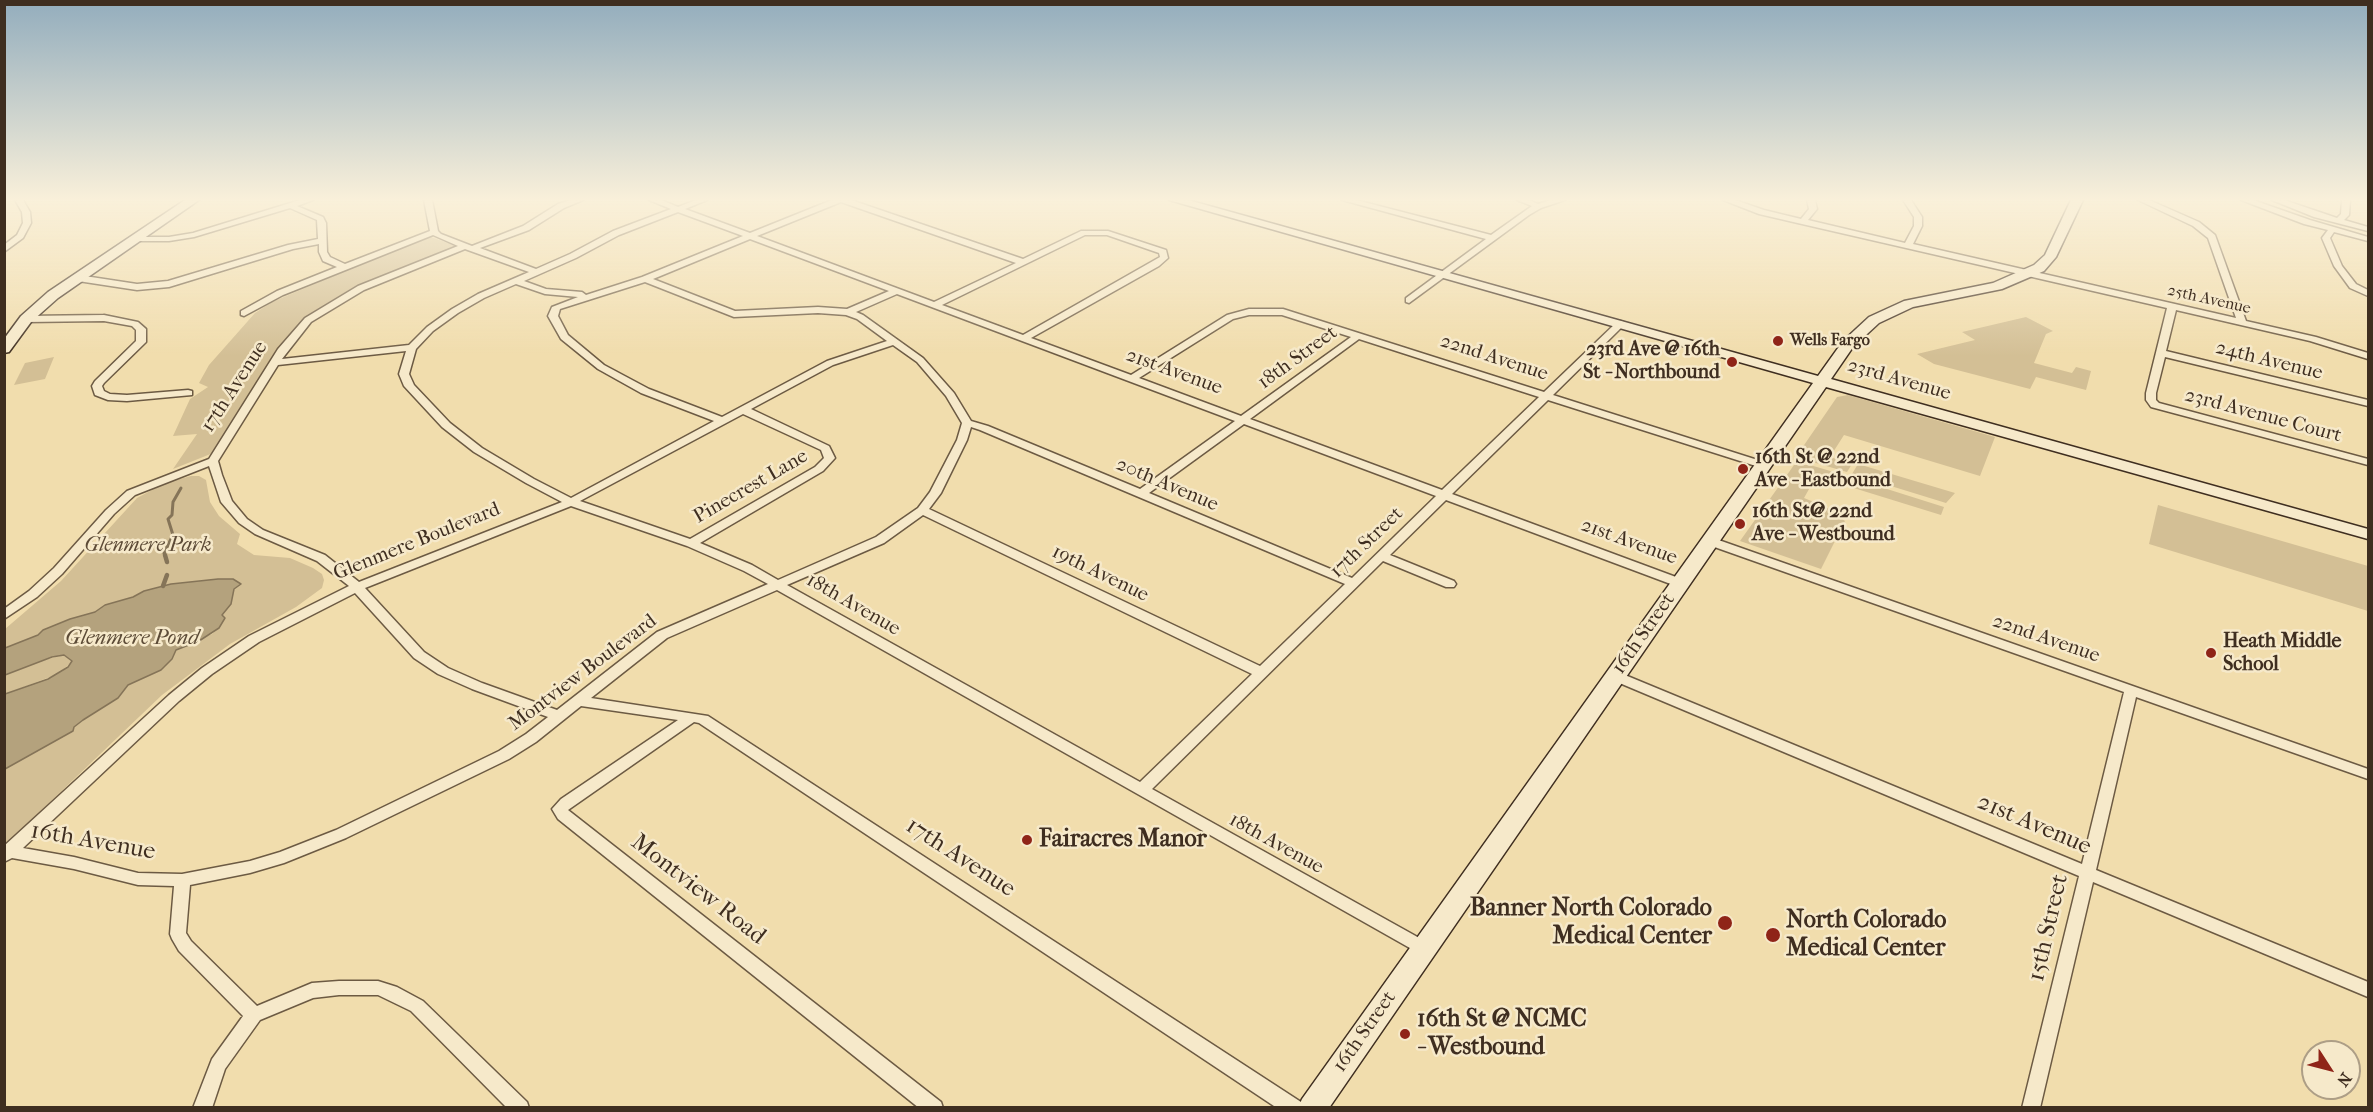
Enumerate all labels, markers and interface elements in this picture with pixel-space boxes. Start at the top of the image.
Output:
street label: 25th Avenue [2165,281,2253,319]
street label: 18th Street [1253,321,1343,395]
street label: 22nd Avenue [1437,329,1551,387]
place label: Wells Fargo [1790,331,1870,351]
marker: Wells Fargo [1771,334,1785,348]
street label: 24th Avenue [2213,336,2325,386]
street label: 17th Avenue [197,337,273,437]
place label: 23rd Ave @ 16th St - Northbound [1583,338,1720,385]
street label: 21st Avenue [1123,343,1225,401]
street label: 23rd Avenue [1845,354,1953,406]
marker: 23rd Ave @ 16th St - Northbound [1725,355,1739,369]
street label: 23rd Avenue Court [2182,384,2344,448]
street label: Pinecrest Lane [690,445,812,529]
place label: 16th St @ 22nd Ave - Eastbound [1755,446,1891,493]
street label: 20th Avenue [1112,453,1222,517]
marker: 16th St @ 22nd Ave - Eastbound [1736,462,1750,476]
street label: Glenmere Boulevard [330,498,504,586]
place label: 16th St@ 22nd Ave - Westbound [1752,500,1895,547]
street label: 17th Street [1325,502,1409,584]
street label: 21st Avenue [1578,513,1680,571]
marker: 16th St@ 22nd Ave - Westbound [1733,517,1747,531]
park label: Glenmere Park [84,534,212,558]
street label: 19th Avenue [1048,540,1152,608]
street label: 18th Avenue [802,569,904,641]
street label: 16th Street [1607,589,1681,679]
street label: 22nd Avenue [1989,609,2103,669]
street label: Montview Boulevard [504,610,662,736]
water label: Glenmere Pond [65,626,199,652]
place label: Heath Middle School [2223,630,2342,677]
marker: Heath Middle School [2204,646,2218,660]
street label: 21st Avenue [1973,788,2095,862]
street label: 18th Avenue [1225,808,1327,880]
street label: 17th Avenue [900,812,1020,904]
street label: 16th Avenue [28,817,158,867]
place label: Fairacres Manor [1039,826,1207,854]
street label: Montview Road [625,828,771,952]
marker: Fairacres Manor [1020,833,1034,847]
street label: 15th Street [2023,871,2075,985]
place label: Banner North Colorado Medical Center [1470,895,1712,951]
place label: North Colorado Medical Center [1786,907,1946,963]
marker: Banner North Colorado Medical Center [1716,914,1734,932]
marker: North Colorado Medical Center [1764,926,1782,944]
street label: 16th Street [1328,987,1402,1077]
place label: 16th St @ NCMC - Westbound [1417,1006,1587,1062]
marker: 16th St @ NCMC - Westbound [1398,1027,1412,1041]
north arrow [2301,1040,2361,1100]
text: N [2333,1069,2356,1090]

